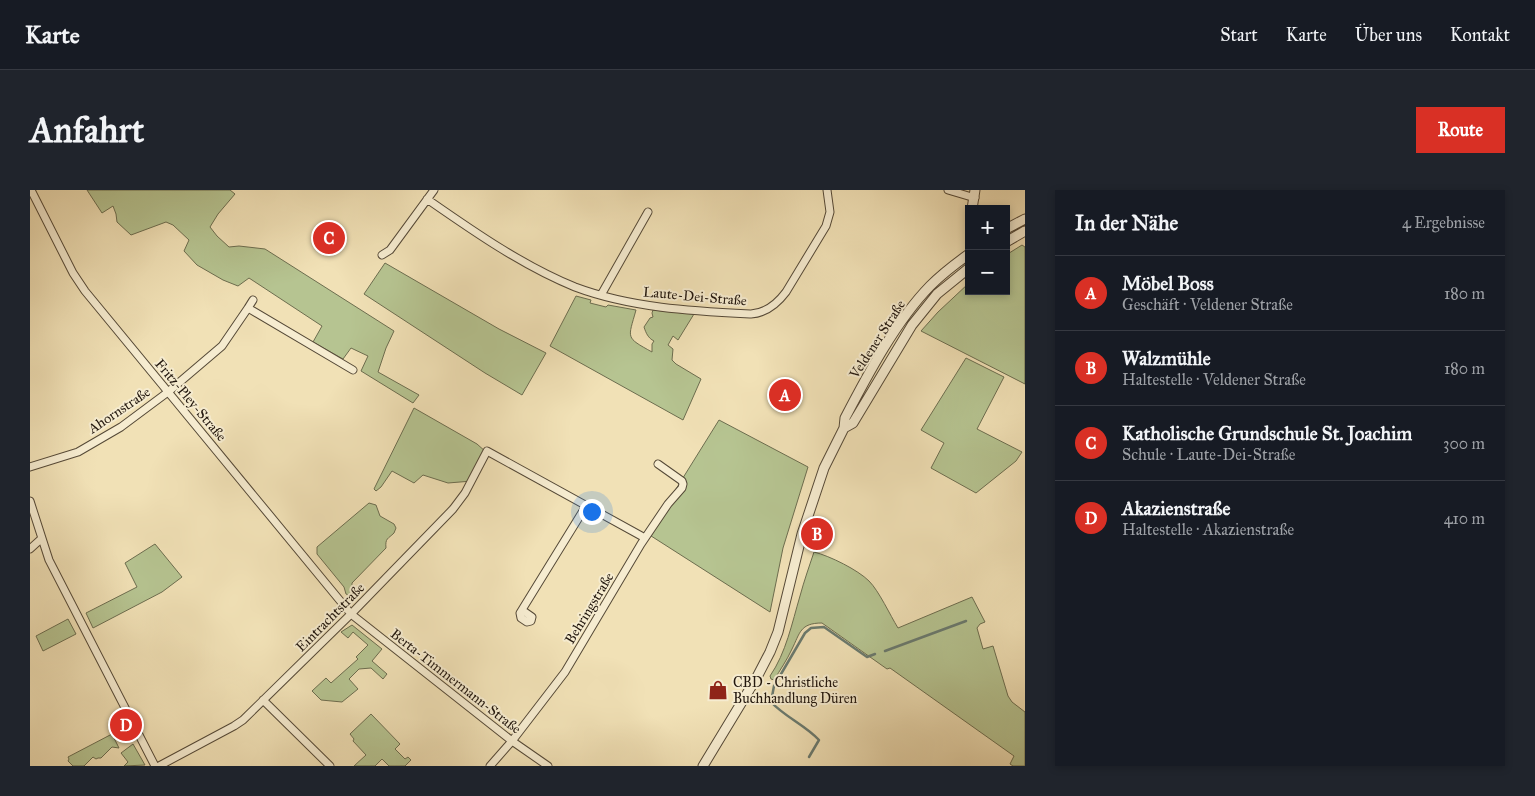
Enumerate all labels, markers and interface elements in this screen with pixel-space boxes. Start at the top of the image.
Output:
text: Karte [25,20,80,50]
text: Start [1220,24,1258,46]
text: Karte [1286,24,1327,46]
text: Über uns [1355,24,1422,46]
text: Kontakt [1450,24,1510,46]
button: Route [1416,107,1505,153]
text: Anfahrt [30,109,144,152]
map controls [965,205,1010,295]
button: + [965,205,1010,250]
text: In der Nähe [1075,210,1178,236]
text: 4 Ergebnisse [1402,213,1485,232]
pin: C [313,219,345,257]
button: − [965,250,1010,295]
text: Möbel Boss [1122,272,1214,295]
street label: Laute-Dei-Straße [642,283,748,310]
text: A [1086,284,1096,303]
text: 180 m [1444,284,1485,303]
text: Geschäft · Veldener Straße [1122,295,1293,314]
street label: Veldener Straße [845,297,909,383]
text: Walzmühle [1122,347,1211,370]
street label: Fritz-Pley-Straße [151,356,230,445]
text: B [1086,359,1096,378]
text: 180 m [1444,359,1485,378]
text: Haltestelle · Veldener Straße [1122,370,1306,389]
pin: A [769,376,801,414]
street label: Ahornstraße [84,383,154,438]
text: Katholische Grundschule St. Joachim [1122,422,1412,445]
text: C [1086,434,1096,453]
text: 300 m [1443,434,1485,453]
text: Schule · Laute-Dei-Straße [1122,445,1295,464]
text: Akazienstraße [1122,497,1230,520]
your location [579,499,605,525]
text: D [1085,509,1097,528]
text: 410 m [1444,509,1485,528]
pin: B [801,515,833,553]
text: Haltestelle · Akazienstraße [1122,520,1294,539]
street label: Behringstraße [561,569,617,647]
street label: Eintrachtstraße [292,579,368,655]
street label: Berta-Timmermann-Straße [387,625,524,738]
place label: CBD - Christliche Buchhandlung Düren [733,674,857,707]
shop icon: CBD - Christliche Buchhandlung Düren [707,679,729,701]
pin: D [110,706,142,744]

